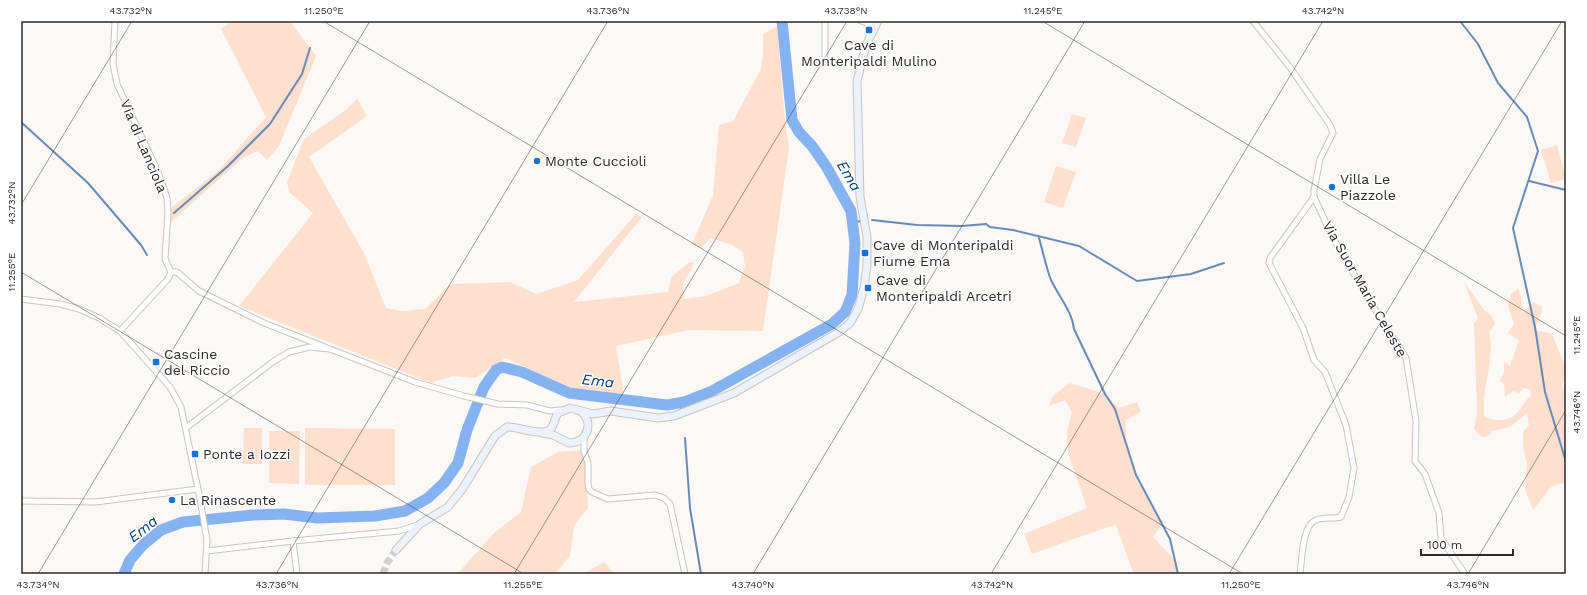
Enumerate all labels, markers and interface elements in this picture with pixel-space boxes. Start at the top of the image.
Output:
text: 43.732°N [110,5,152,16]
text: 11.250°E [304,5,344,16]
text: 43.736°N [586,5,630,16]
text: 43.738°N [824,5,868,16]
text: 11.245°E [1024,5,1062,16]
text: 43.742°N [1302,5,1344,16]
marker: Cave di Monteripaldi Mulino [864,25,874,35]
place label: Cave di Monteripaldi Mulino [801,37,937,69]
street label: Via di Lanciola [117,97,171,195]
place label: Monte Cuccioli [545,153,647,169]
marker: Monte Cuccioli [532,156,542,166]
water label: Ema [833,157,865,195]
place label: Villa Le Piazzole [1340,171,1396,203]
text: 43.732°N [6,182,17,224]
marker: Villa Le Piazzole [1327,182,1337,192]
street label: Via Suor Maria Celeste [1320,218,1410,360]
place label: Cave di Monteripaldi Fiume Ema [873,237,1013,269]
marker: Cave di Monteripaldi Fiume Ema [860,248,870,258]
text: 11.255°E [6,253,17,291]
place label: Cave di Monteripaldi Arcetri [876,272,1012,304]
marker: Cave di Monteripaldi Arcetri [863,283,873,293]
text: 11.245°E [1571,316,1582,354]
place label: Cascine del Riccio [164,346,230,378]
marker: Cascine del Riccio [151,357,161,367]
water label: Ema [581,370,615,392]
text: 43.746°N [1571,391,1582,433]
place label: Ponte a Iozzi [203,446,290,462]
marker: Ponte a Iozzi [190,449,200,459]
place label: La Rinascente [180,492,276,508]
marker: La Rinascente [167,495,177,505]
water label: Ema [125,512,161,546]
scale bar [1421,531,1513,557]
text: 100 m [1427,538,1462,552]
text: 43.734°N [16,579,60,590]
text: 43.736°N [255,579,299,590]
text: 11.255°E [504,579,542,590]
text: 43.740°N [732,579,774,590]
text: 43.742°N [971,579,1013,590]
text: 11.250°E [1221,579,1261,590]
text: 43.746°N [1447,579,1489,590]

